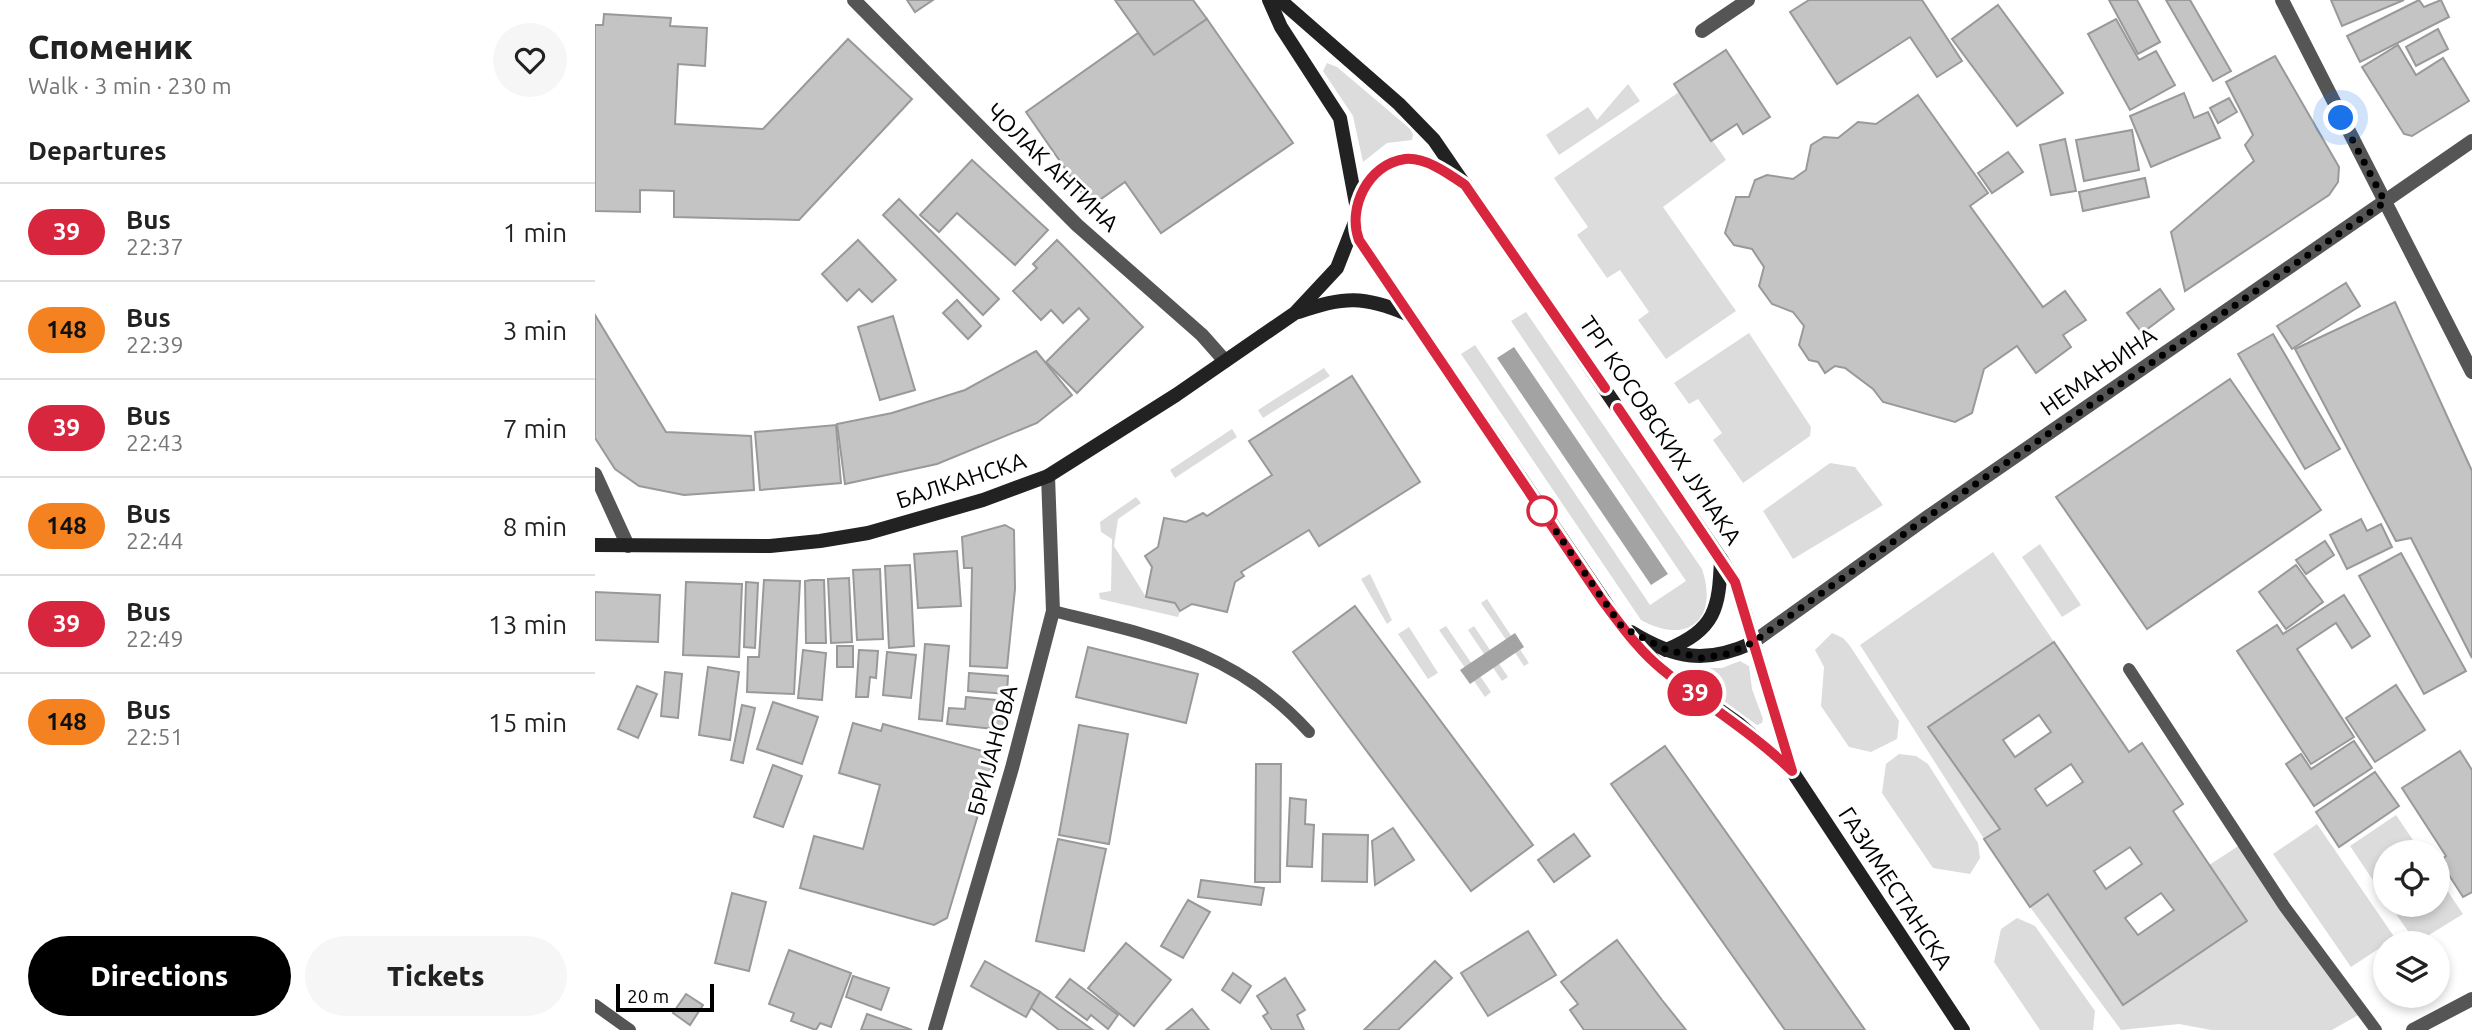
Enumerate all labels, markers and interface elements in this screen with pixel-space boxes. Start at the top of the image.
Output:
button: heart [493,23,567,97]
text: Споменик [28,28,193,65]
text: Walk · 3 min · 230 m [28,73,232,98]
street label: ЧОЛАК АНТИНА [982,98,1124,236]
your location [2323,100,2358,135]
text: Departures [28,136,166,165]
text: Bus [126,205,171,234]
text: 39 [53,218,80,245]
text: 1 min [503,218,567,247]
text: 22:37 [126,234,184,259]
text: Bus [126,303,171,332]
street label: ТРГ КОСОВСКИХ ЈУНАКА [1575,311,1747,549]
text: 148 [46,316,87,343]
text: 3 min [503,316,567,345]
street label: НЕМАЊИНА [2035,322,2161,420]
text: 22:39 [126,332,184,357]
text: Bus [126,401,171,430]
text: 39 [53,414,80,441]
text: 7 min [503,414,567,443]
text: 22:43 [126,430,184,455]
street label: БАЛКАНСКА [893,447,1029,513]
unlabelled marker [1527,496,1557,526]
text: Bus [126,499,171,528]
text: 148 [46,512,87,539]
text: 8 min [503,512,567,541]
text: 22:44 [126,528,184,553]
text: Bus [126,597,171,626]
text: 39 [53,610,80,637]
text: 13 min [488,610,567,639]
text: 22:49 [126,626,184,651]
line badge: 39 [1663,670,1727,716]
text: 39 [1681,679,1709,706]
street label: БРИЈАНОВА [963,682,1021,818]
text: Bus [126,695,171,724]
text: 148 [46,708,87,735]
text: 15 min [488,708,567,737]
text: 22:51 [126,724,184,749]
street label: ГАЗИМЕСТАНСКА [1834,802,1958,974]
map controls [2373,840,2450,1008]
button: locate [2373,840,2450,917]
button: layers [2373,931,2450,1008]
button: Directions [28,936,291,1016]
button: Tickets [305,936,567,1016]
scale bar [616,981,714,1013]
text: 20 m [627,985,669,1007]

